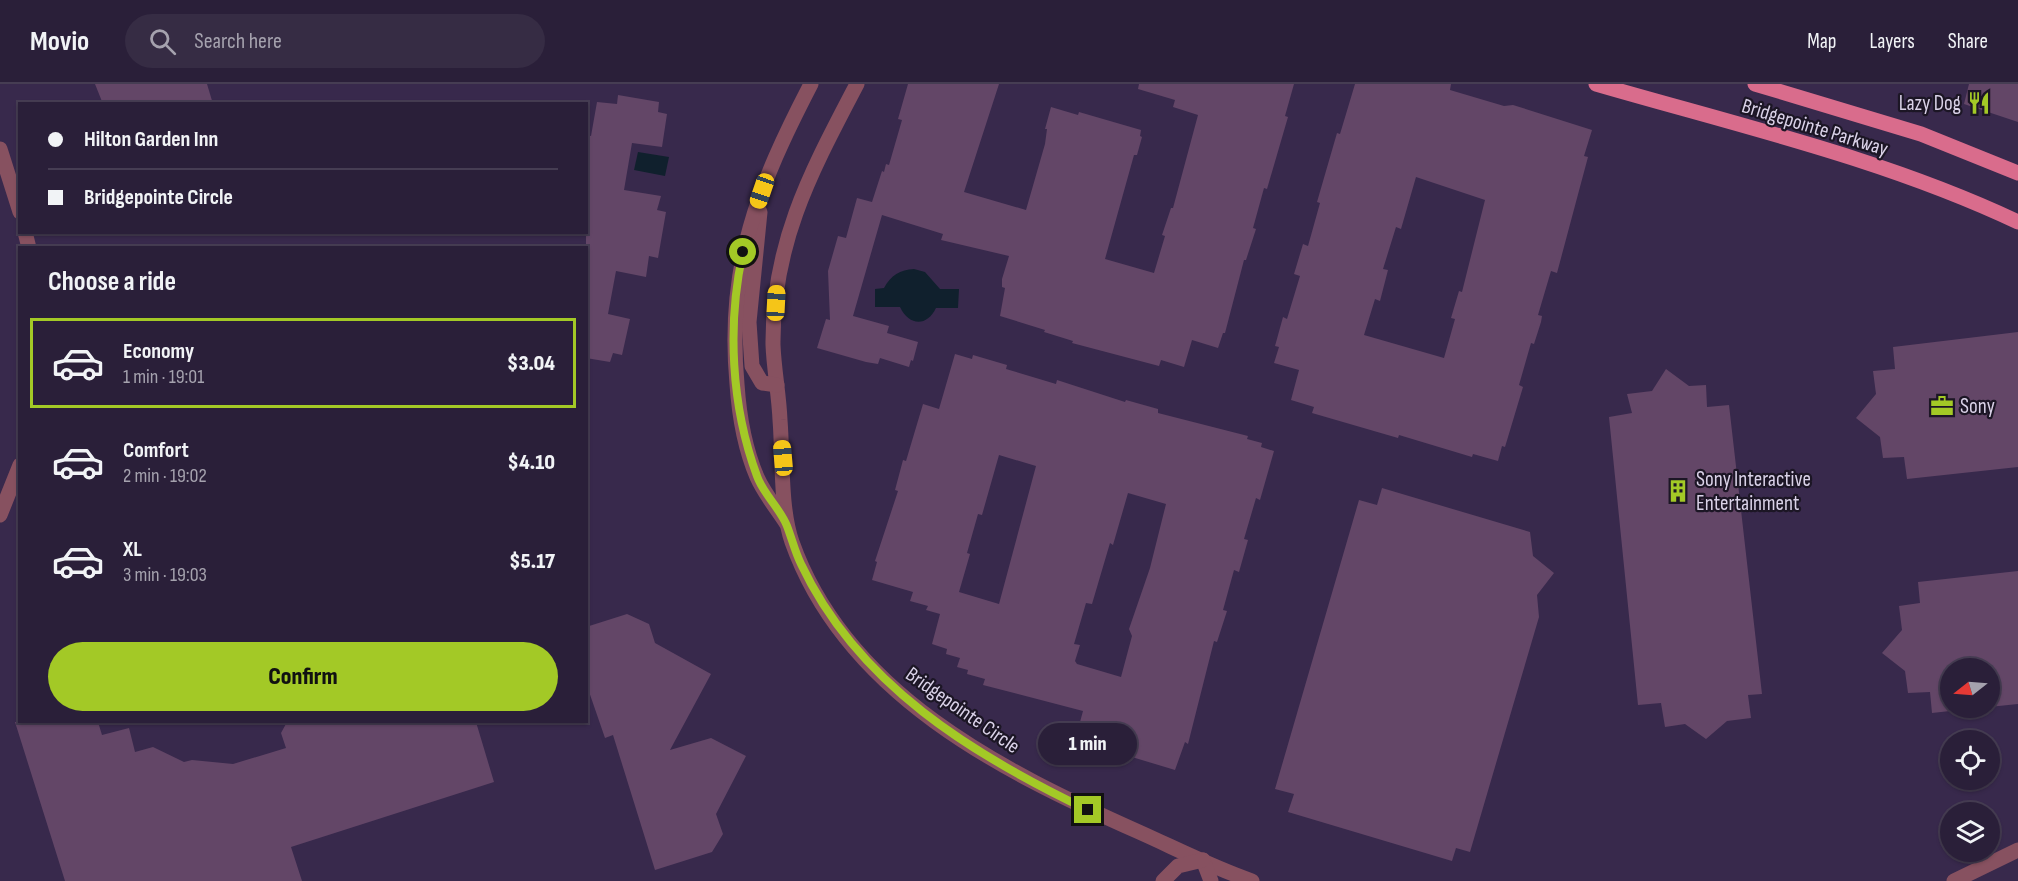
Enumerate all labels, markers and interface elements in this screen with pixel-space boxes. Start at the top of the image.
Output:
search box [125,14,545,68]
text: Movio [30,25,89,58]
icon: search [146,25,179,58]
text: Search here [194,28,282,55]
text: Map [1807,29,1836,54]
text: Layers [1869,29,1915,54]
text: Share [1948,29,1988,54]
restaurant icon: Lazy Dog [1966,90,1992,116]
place label: Lazy Dog [1899,91,1961,116]
street label: Bridgepointe Parkway [1739,93,1891,162]
text: Hilton Garden Inn [84,126,218,153]
car [748,171,776,211]
text: Bridgepointe Circle [84,184,233,211]
route start [729,238,756,265]
text: Choose a ride [48,266,176,298]
car [766,285,786,321]
icon: car [51,336,105,390]
text: Economy [123,338,194,365]
text: $3.04 [507,350,555,377]
text: 1 min · 19:01 [123,365,204,389]
office icon: Sony [1929,393,1955,419]
place label: Sony [1960,394,1995,419]
icon: car [51,435,105,489]
text: Comfort [123,437,189,464]
car [772,439,794,477]
text: $4.10 [508,449,555,476]
text: 2 min · 19:02 [123,464,207,488]
place label: Sony Interactive Entertainment [1696,467,1811,516]
building icon: Sony Interactive Entertainment [1665,478,1691,504]
icon: car [51,534,105,588]
text: XL [123,536,142,563]
text: $5.17 [509,548,555,575]
text: 3 min · 19:03 [123,563,207,587]
button: Confirm [48,642,558,711]
north arrow [1940,658,2000,718]
map controls [1940,658,2000,862]
street label: Bridgepointe Circle [901,662,1025,759]
callout: 1 min [1038,723,1138,765]
button: locate [1940,730,2000,790]
text: 1 min [1068,732,1107,756]
route end [1074,796,1101,823]
button: layers [1940,802,2000,862]

